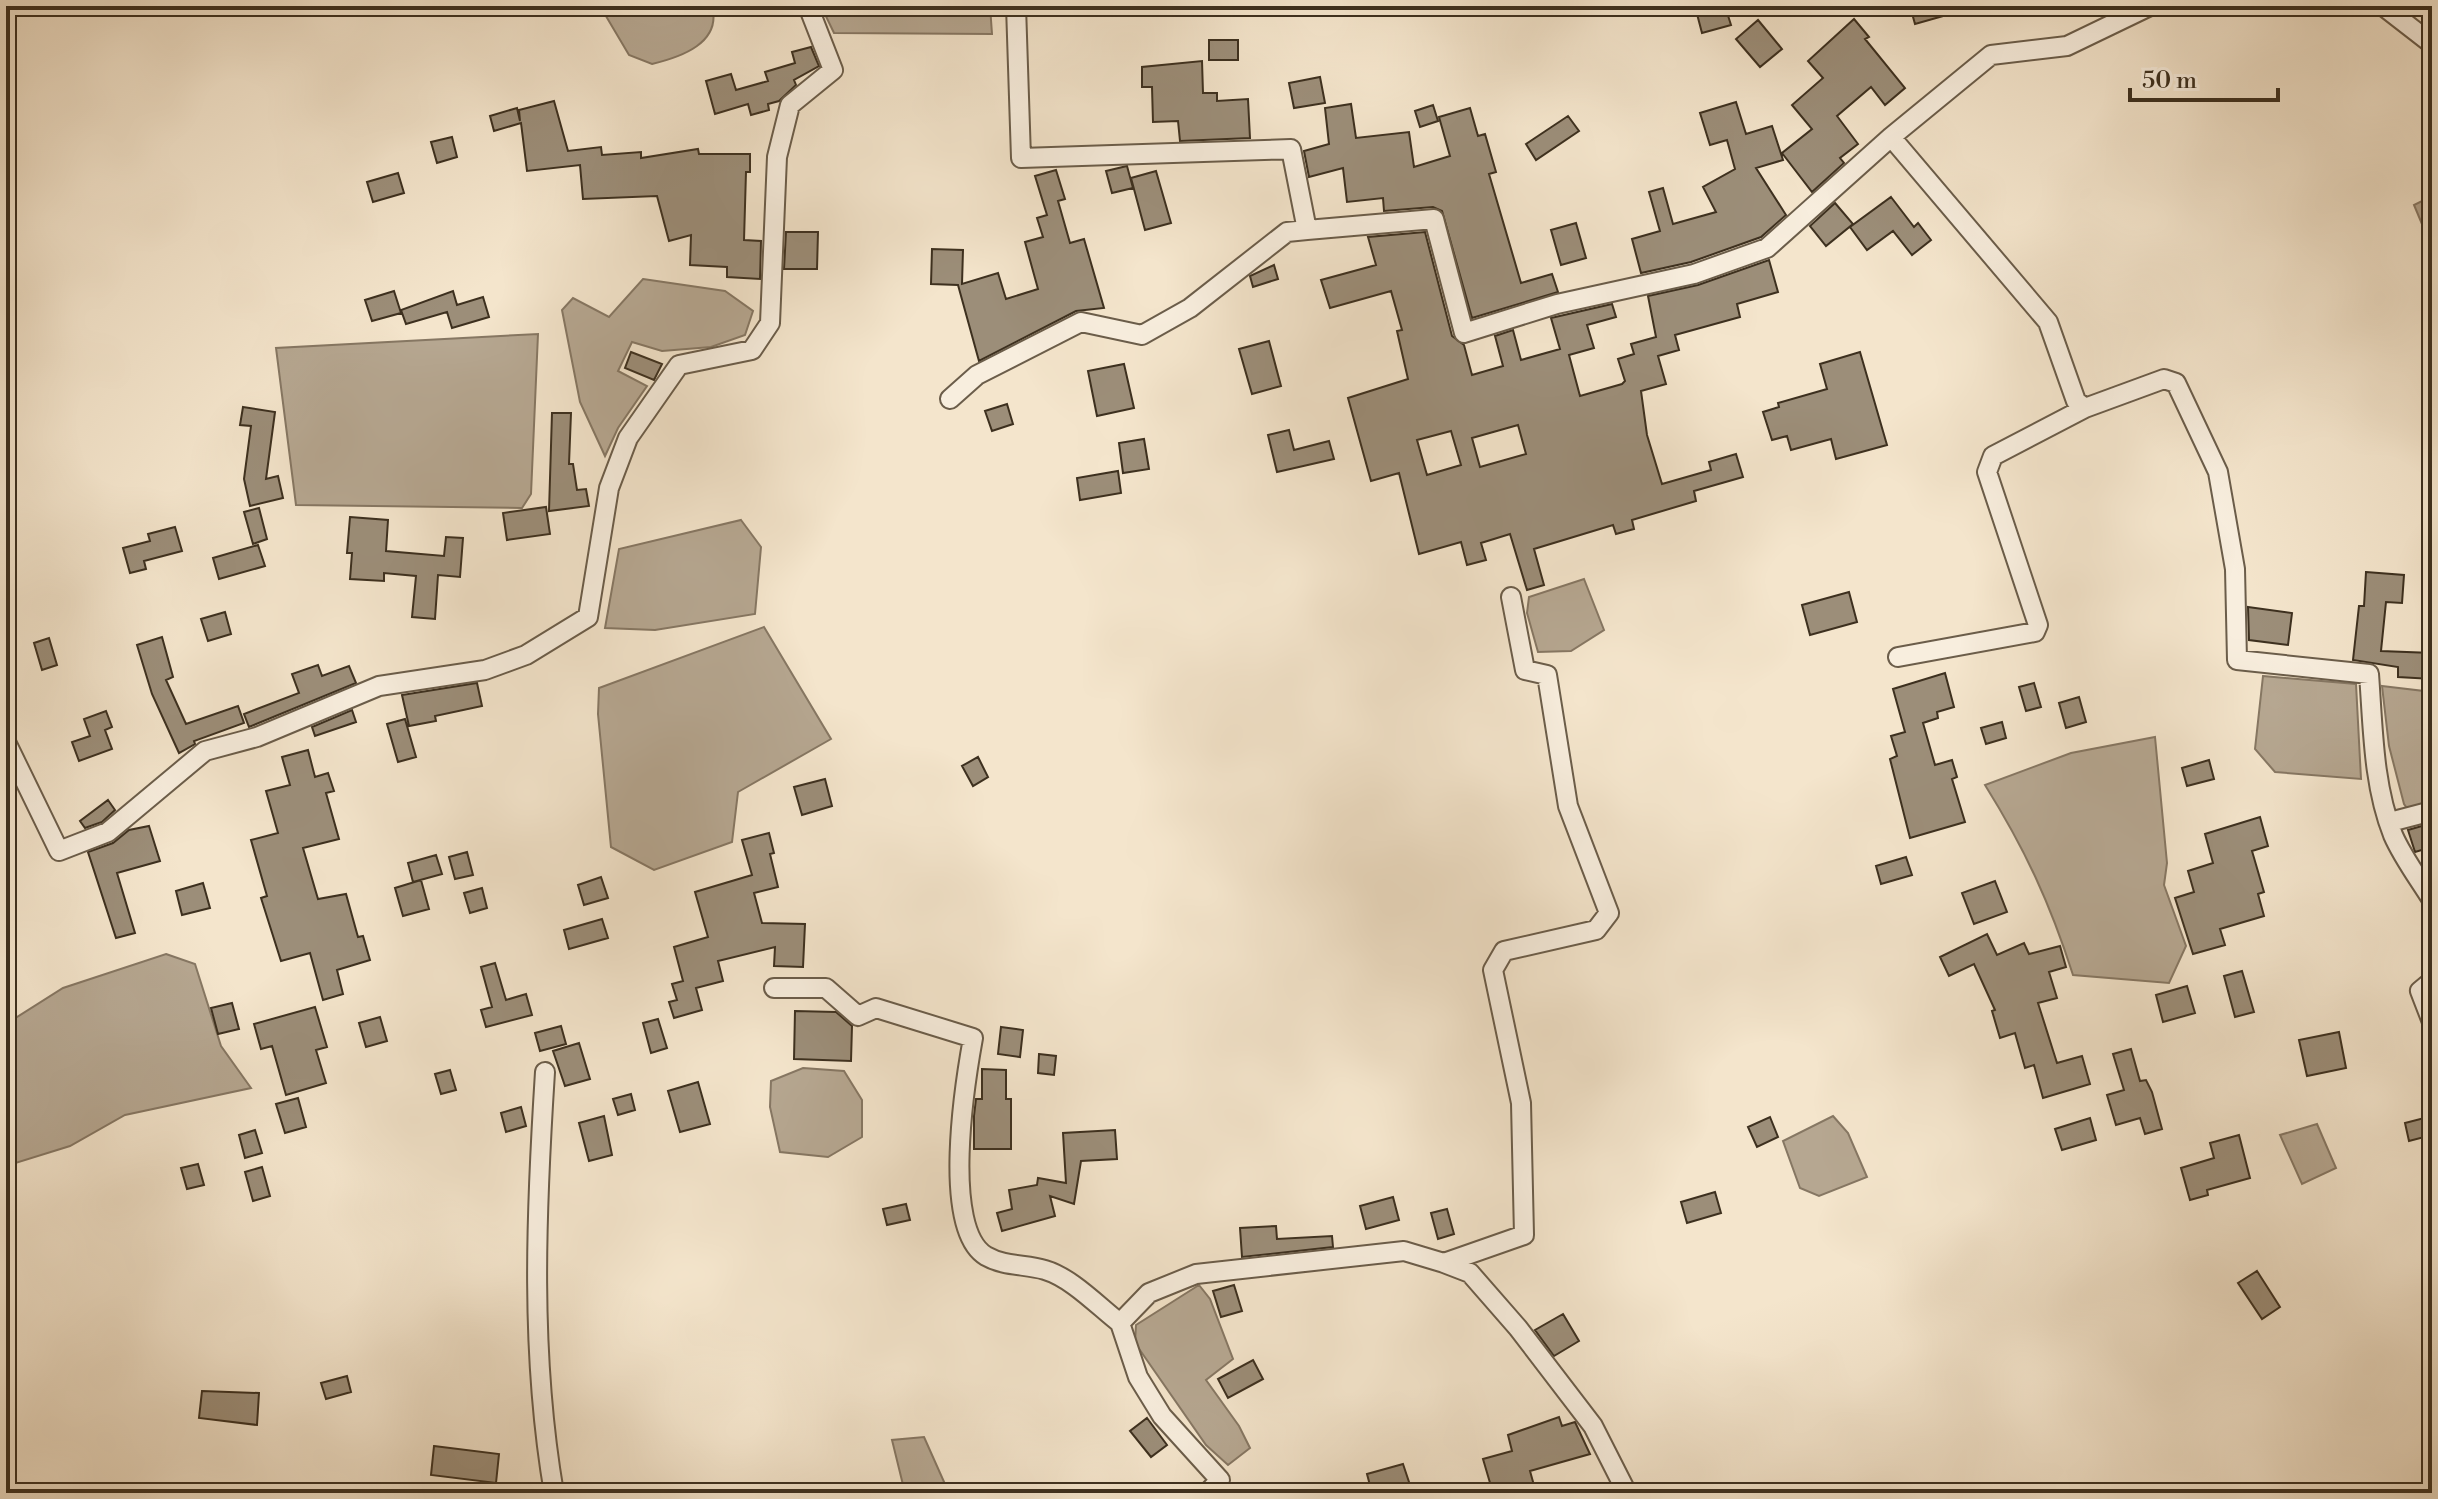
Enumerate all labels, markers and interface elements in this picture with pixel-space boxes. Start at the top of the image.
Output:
scale bar [2130,52,2278,102]
text: 50 m [2142,66,2197,96]

